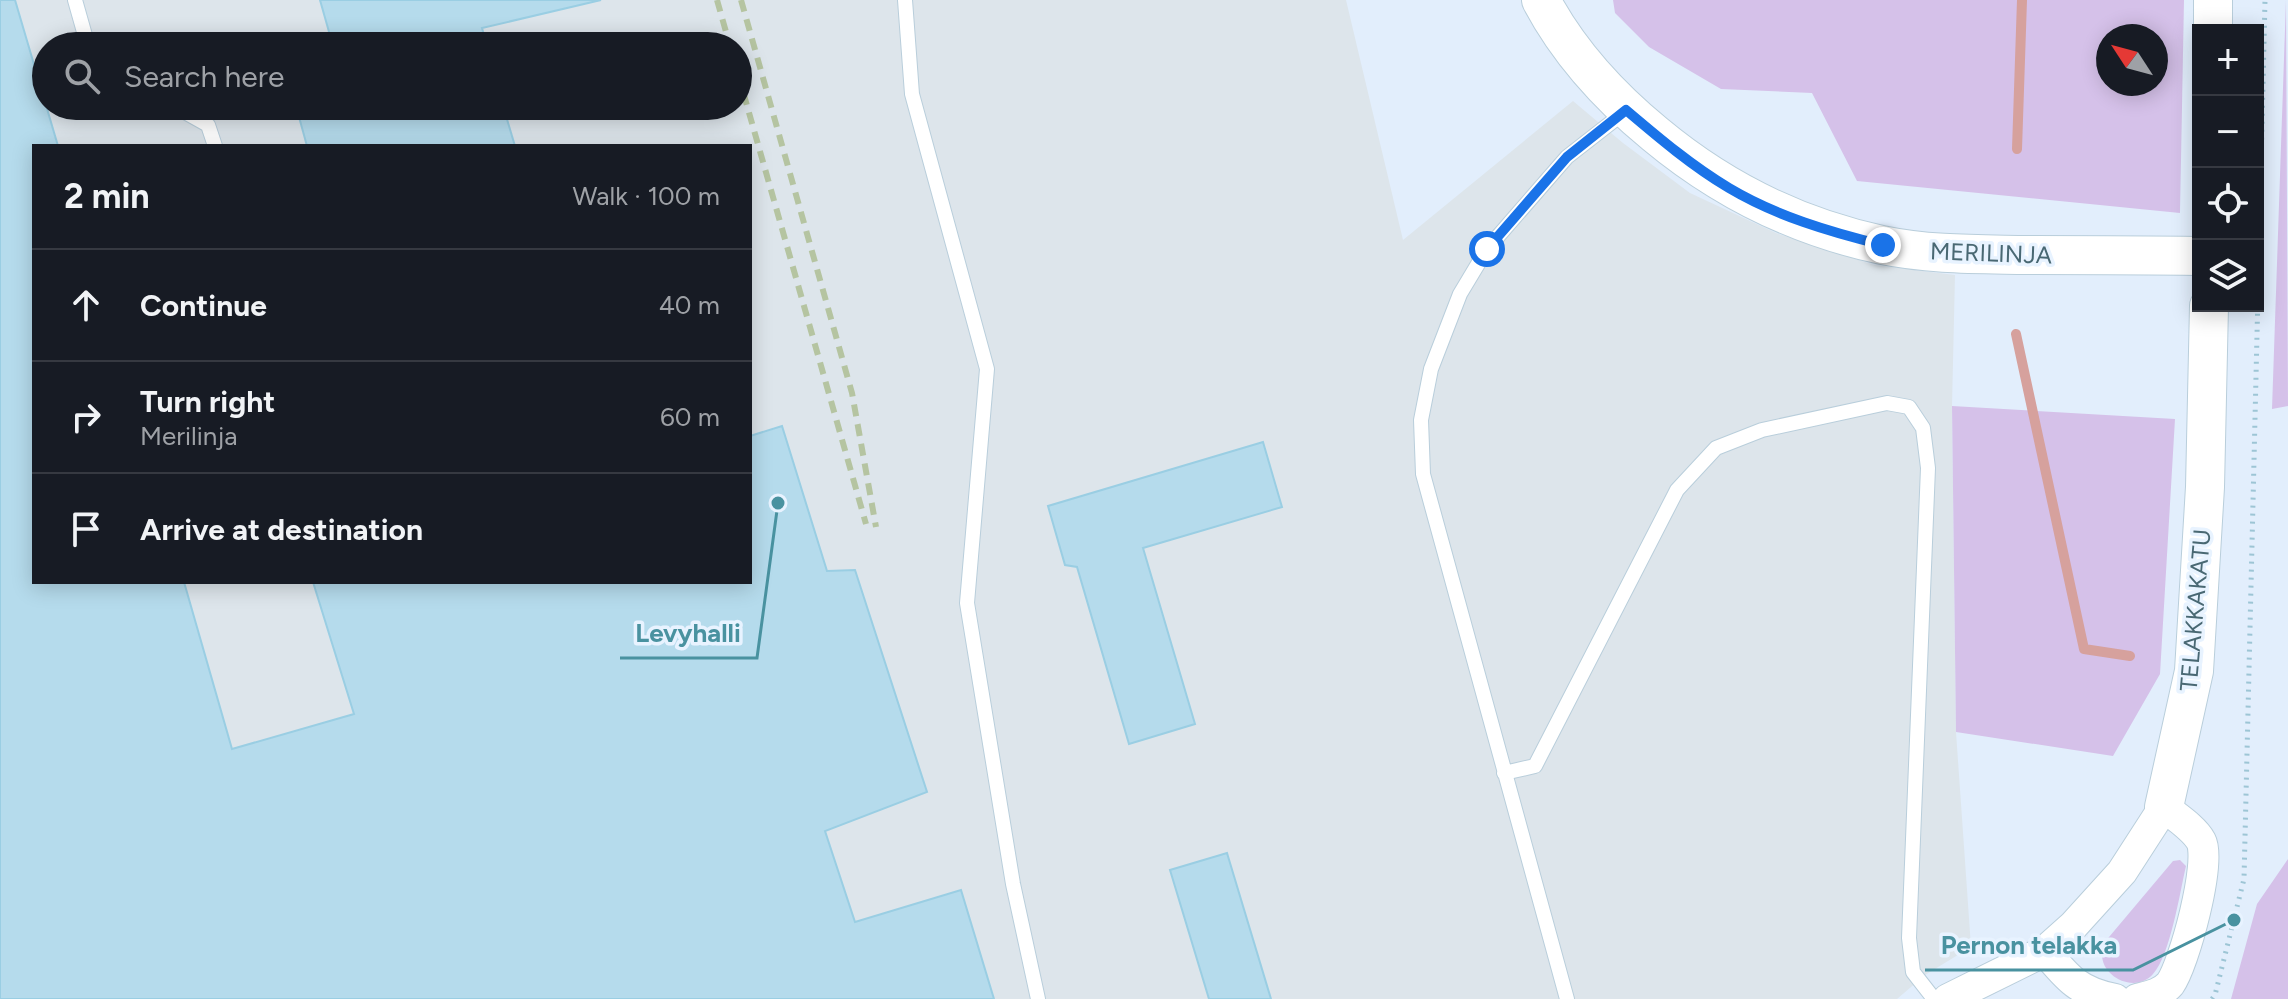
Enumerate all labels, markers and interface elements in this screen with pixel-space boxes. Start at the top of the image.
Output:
north arrow [2096,24,2168,96]
map controls [2192,24,2264,312]
button: + [2192,24,2264,96]
search box [32,32,752,120]
icon: search [60,54,104,98]
text: Search here [124,58,284,95]
button: − [2192,96,2264,168]
button: locate [2192,168,2264,240]
text: 2 min [64,176,150,217]
text: Walk · 100 m [572,180,720,212]
route end [1865,227,1901,263]
route start [1469,231,1505,267]
street label: MERILINJA [1929,236,2053,270]
button: layers [2192,240,2264,312]
icon: ahead [64,283,108,327]
text: Continue [140,287,267,324]
text: 40 m [659,289,720,321]
text: Turn right [140,383,275,420]
icon: right [64,395,108,439]
text: 60 m [660,401,720,433]
text: Merilinja [140,420,238,452]
icon: arrive [64,507,108,551]
text: Arrive at destination [140,511,423,548]
street label: TELAKKAKATU [2173,528,2217,692]
callout: Levyhalli [620,608,757,658]
text: Levyhalli [635,617,741,649]
callout: Pernon telakka [1925,920,2133,970]
text: Pernon telakka [1941,929,2117,961]

